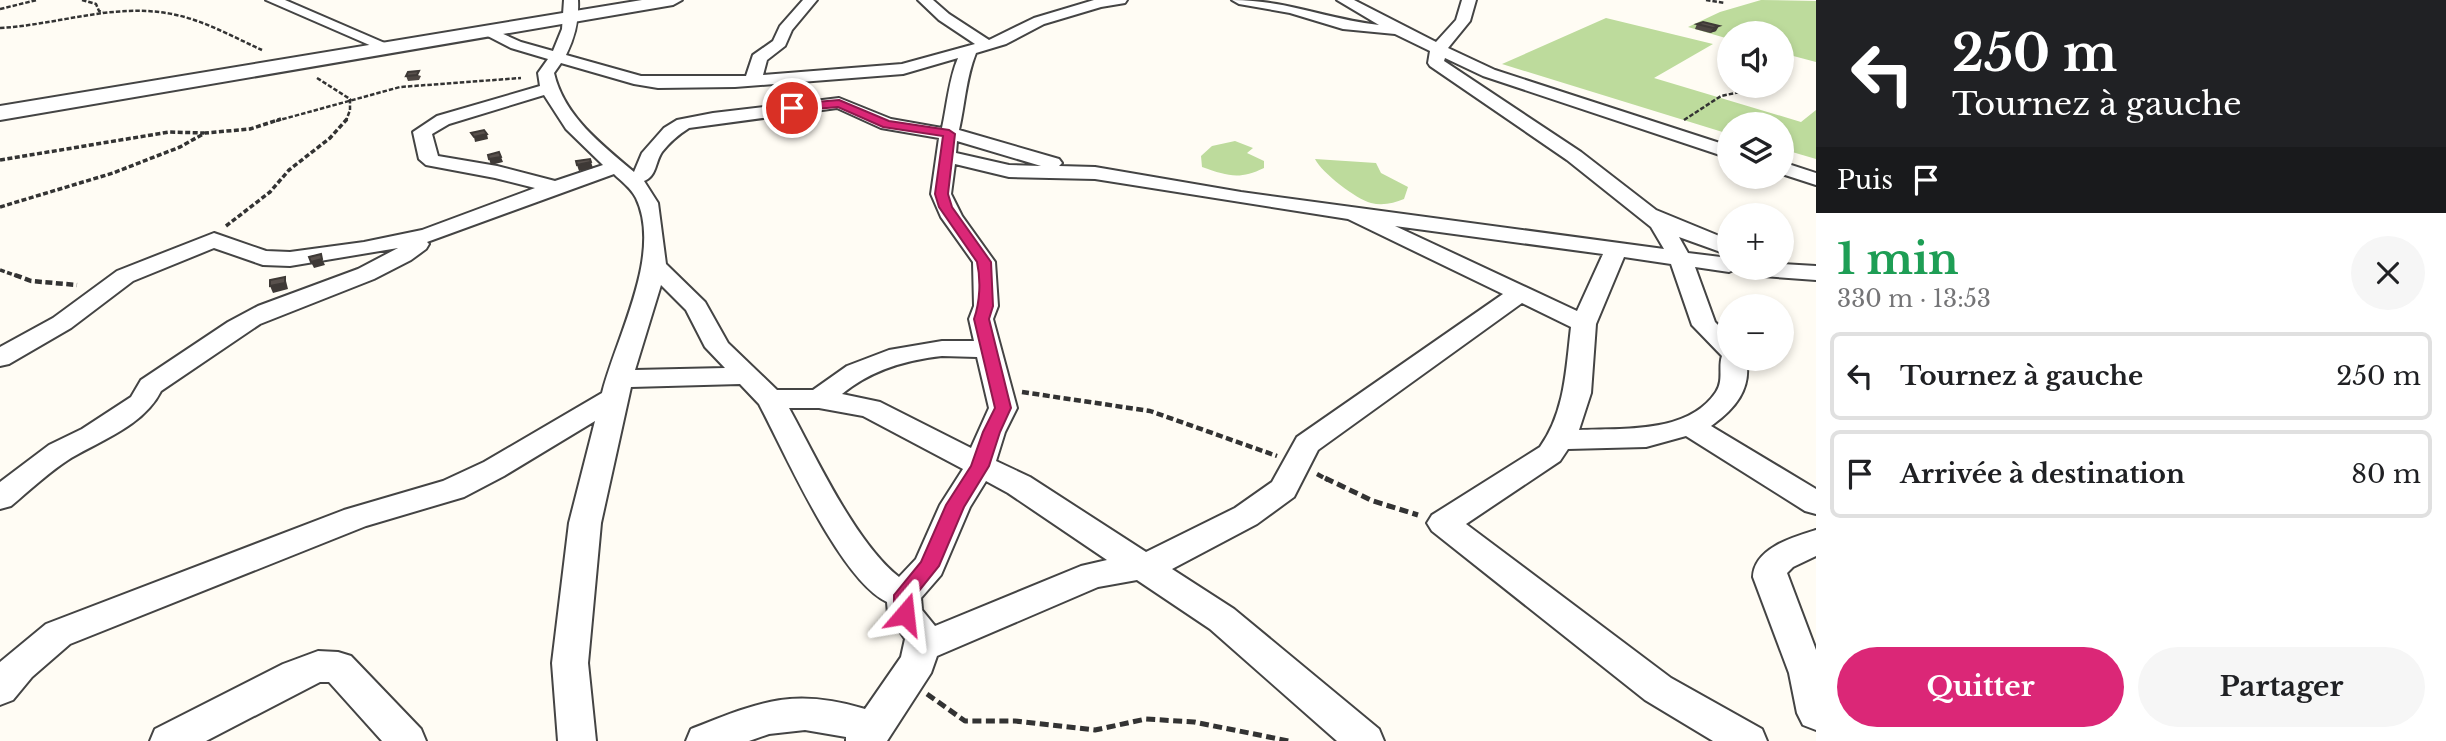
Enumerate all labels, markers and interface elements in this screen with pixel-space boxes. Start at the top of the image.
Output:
map controls [1717,21,1794,371]
button: sound [1717,21,1794,98]
text: 250 m [1952,23,2117,84]
icon: left [1837,28,1928,119]
pin [762,78,822,138]
text: Tournez à gauche [1952,84,2242,124]
icon: arrive [773,89,811,127]
button: layers [1717,112,1794,189]
icon: arrive [1907,161,1945,199]
text: Puis [1837,164,1893,196]
button: + [1717,203,1794,280]
text: 1 min [1837,233,1959,285]
button: close [2351,236,2425,310]
text: 330 m · 13:53 [1837,285,1991,313]
button: − [1717,294,1794,371]
icon: left [1841,357,1879,395]
text: Tournez à gauche [1900,360,2143,392]
text: 250 m [2336,360,2421,392]
icon: arrive [1841,455,1879,493]
text: Arrivée à destination [1900,458,2185,490]
text: 80 m [2351,458,2421,490]
position arrow [868,577,942,651]
button: Quitter [1837,647,2124,727]
button: Partager [2138,647,2425,727]

